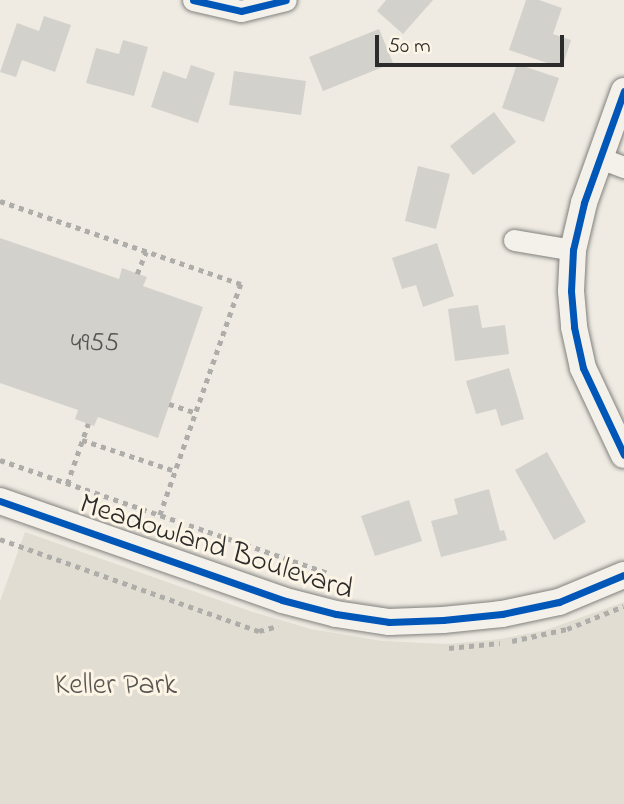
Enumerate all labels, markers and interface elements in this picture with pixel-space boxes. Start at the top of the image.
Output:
scale bar [379,21,568,65]
text: 50 m [388,32,431,62]
house number: 4955 [71,329,119,361]
street label: Meadowland Boulevard [75,487,357,609]
park label: Keller Park [55,668,177,704]

